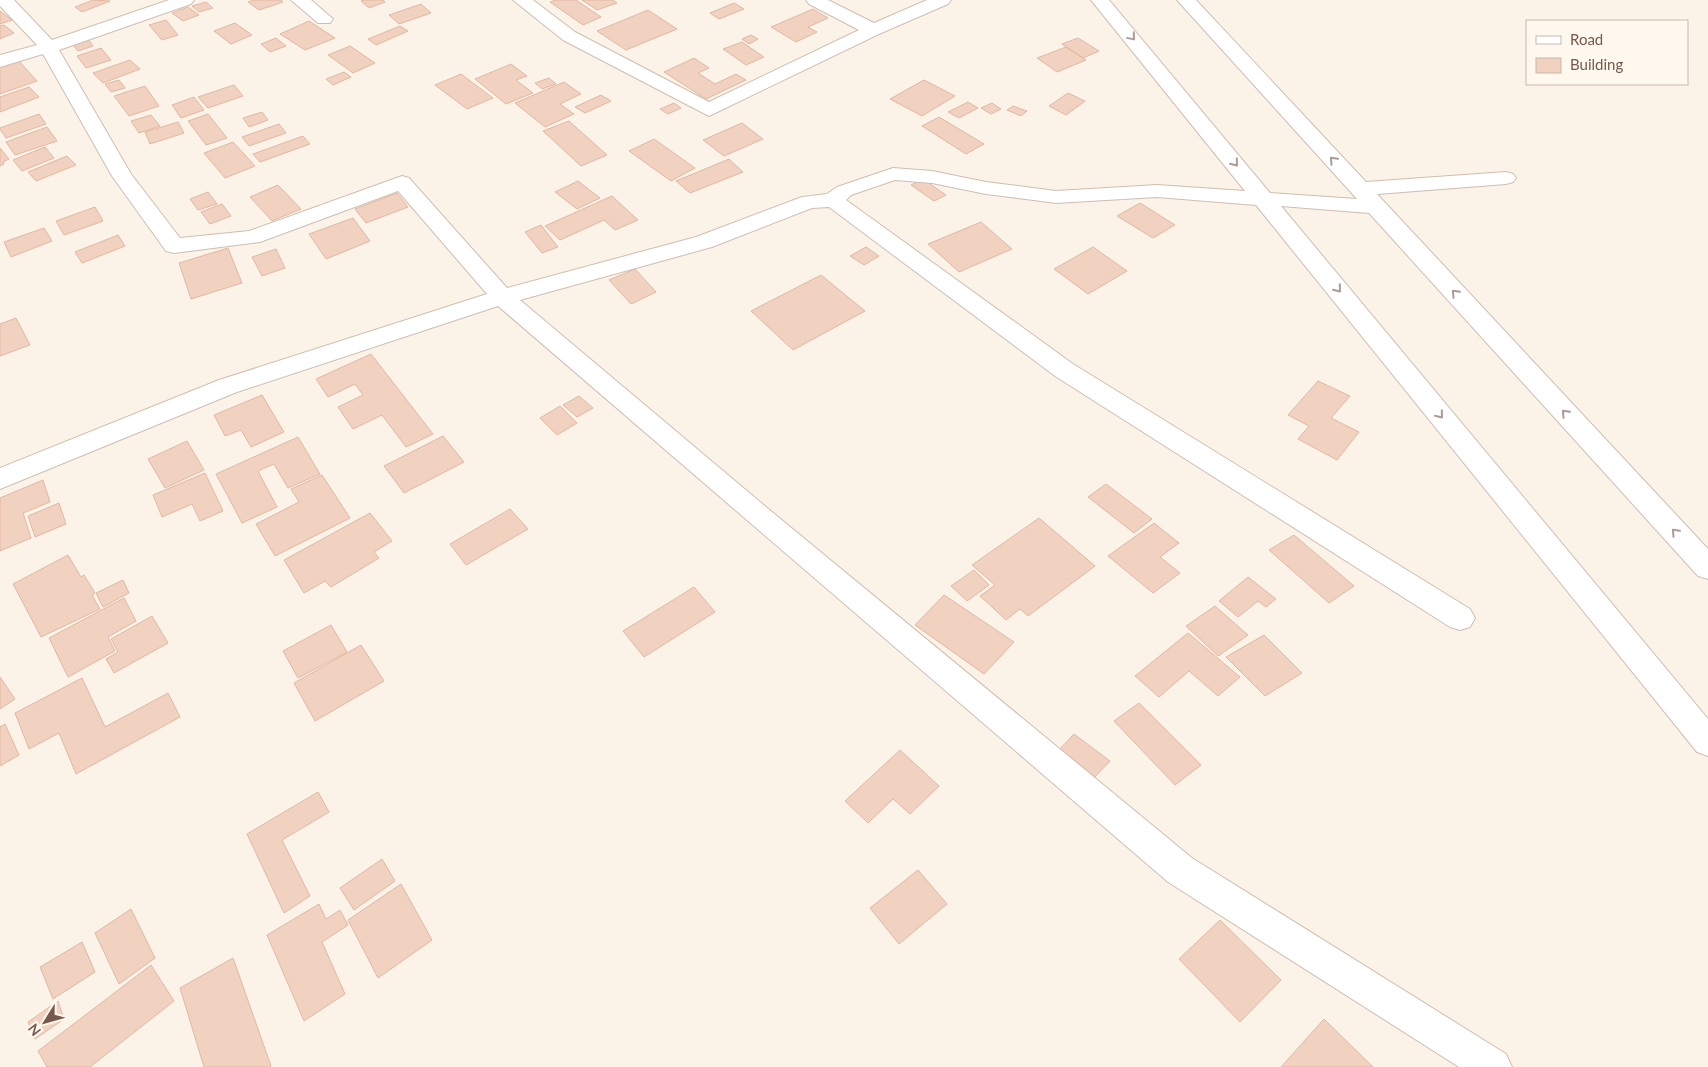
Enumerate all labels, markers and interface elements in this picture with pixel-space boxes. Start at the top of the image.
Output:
legend [1526,20,1688,85]
text: Road [1570,30,1603,48]
one-way arrow [1126,32,1135,41]
text: Building [1570,55,1623,73]
one-way arrow [1229,157,1237,166]
one-way arrow [1330,157,1339,166]
one-way arrow [1332,283,1341,292]
one-way arrow [1452,289,1461,298]
one-way arrow [1435,409,1444,418]
one-way arrow [1562,409,1571,418]
one-way arrow [1672,529,1681,538]
north arrow [20,997,70,1047]
text: N [24,1021,44,1040]

